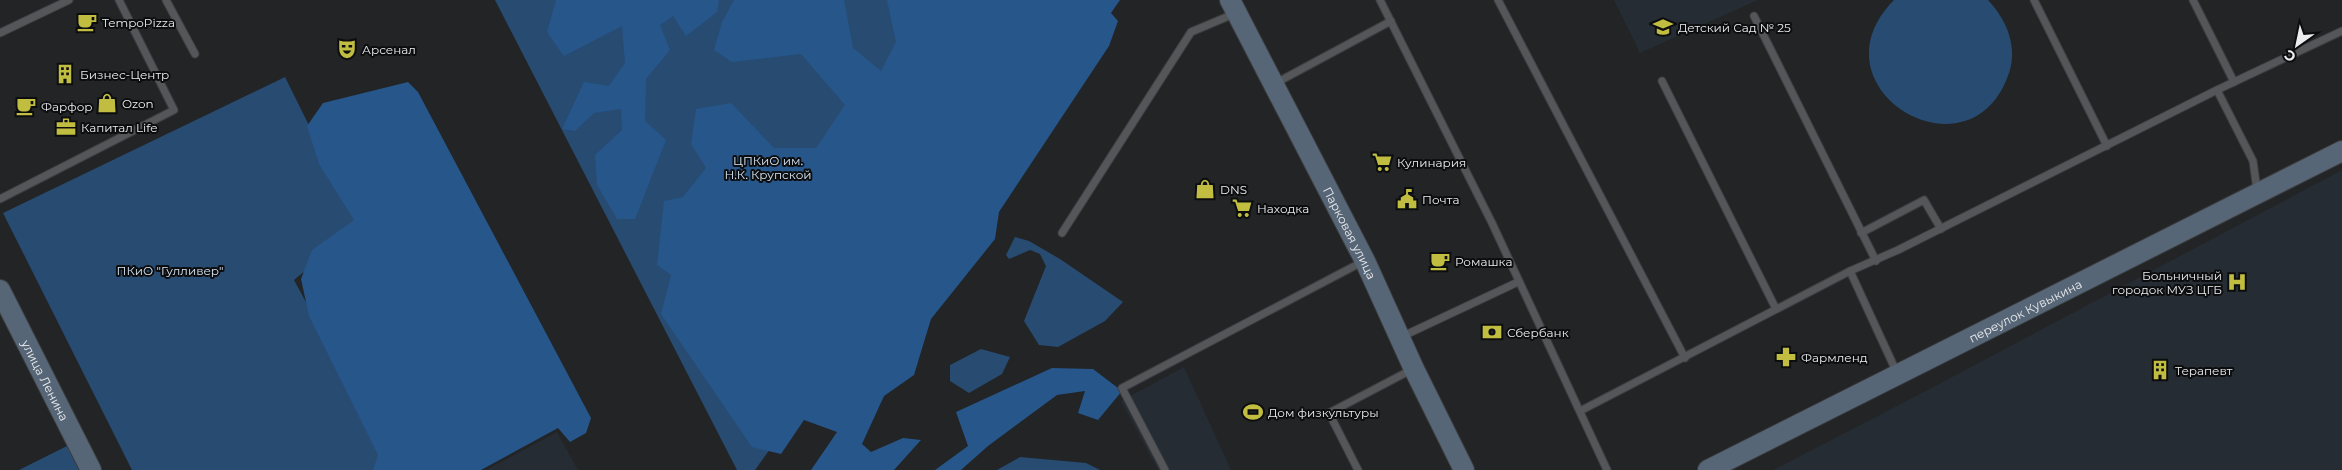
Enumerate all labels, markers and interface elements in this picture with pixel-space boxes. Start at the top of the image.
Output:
cafe icon: TempoPizza [76,11,98,33]
place label: TempoPizza [102,15,175,30]
school or university icon: Детский Сад № 25 [1652,16,1674,38]
place label: Детский Сад № 25 [1678,20,1791,35]
north arrow [2272,20,2322,70]
theatre icon: Арсенал [336,38,358,60]
place label: Арсенал [362,42,416,57]
text: С [2281,46,2299,66]
building icon: Бизнес-Центр [54,63,76,85]
place label: Бизнес-Центр [80,67,169,82]
shop icon: Ozon [96,92,118,114]
cafe icon: Фарфор [15,95,37,117]
place label: Ozon [122,96,154,111]
place label: Фарфор [41,99,93,114]
office icon: Капитал Life [55,116,77,138]
place label: Капитал Life [81,120,157,135]
supermarket icon: Кулинария [1371,151,1393,173]
park label: ЦПКиО им. Н.К. Крупской [724,153,812,182]
place label: Кулинария [1397,155,1466,170]
shop icon: DNS [1194,178,1216,200]
place label: DNS [1220,182,1247,197]
street label: Парковая улица [1320,184,1380,281]
public building icon: Почта [1396,188,1418,210]
place label: Почта [1422,192,1459,207]
supermarket icon: Находка [1231,197,1253,219]
place label: Находка [1257,201,1309,216]
cafe icon: Ромашка [1429,250,1451,272]
place label: Ромашка [1455,254,1512,269]
park label: ПКиО "Гулливер" [117,263,223,278]
place label: Больничный городок МУЗ ЦГБ [2112,268,2222,297]
hospital icon: Больничный городок МУЗ ЦГБ [2226,271,2248,293]
street label: переулок Кувыкина [1966,276,2084,345]
bank icon: Сбербанк [1481,321,1503,343]
place label: Сбербанк [1507,325,1569,340]
street label: улица Ленина [18,336,72,423]
pharmacy icon: Фармленд [1775,346,1797,368]
place label: Фармленд [1801,350,1868,365]
building icon: Терапевт [2149,359,2171,381]
place label: Терапевт [2175,363,2233,378]
sports icon: Дом физкультуры [1242,401,1264,423]
place label: Дом физкультуры [1268,405,1379,420]

